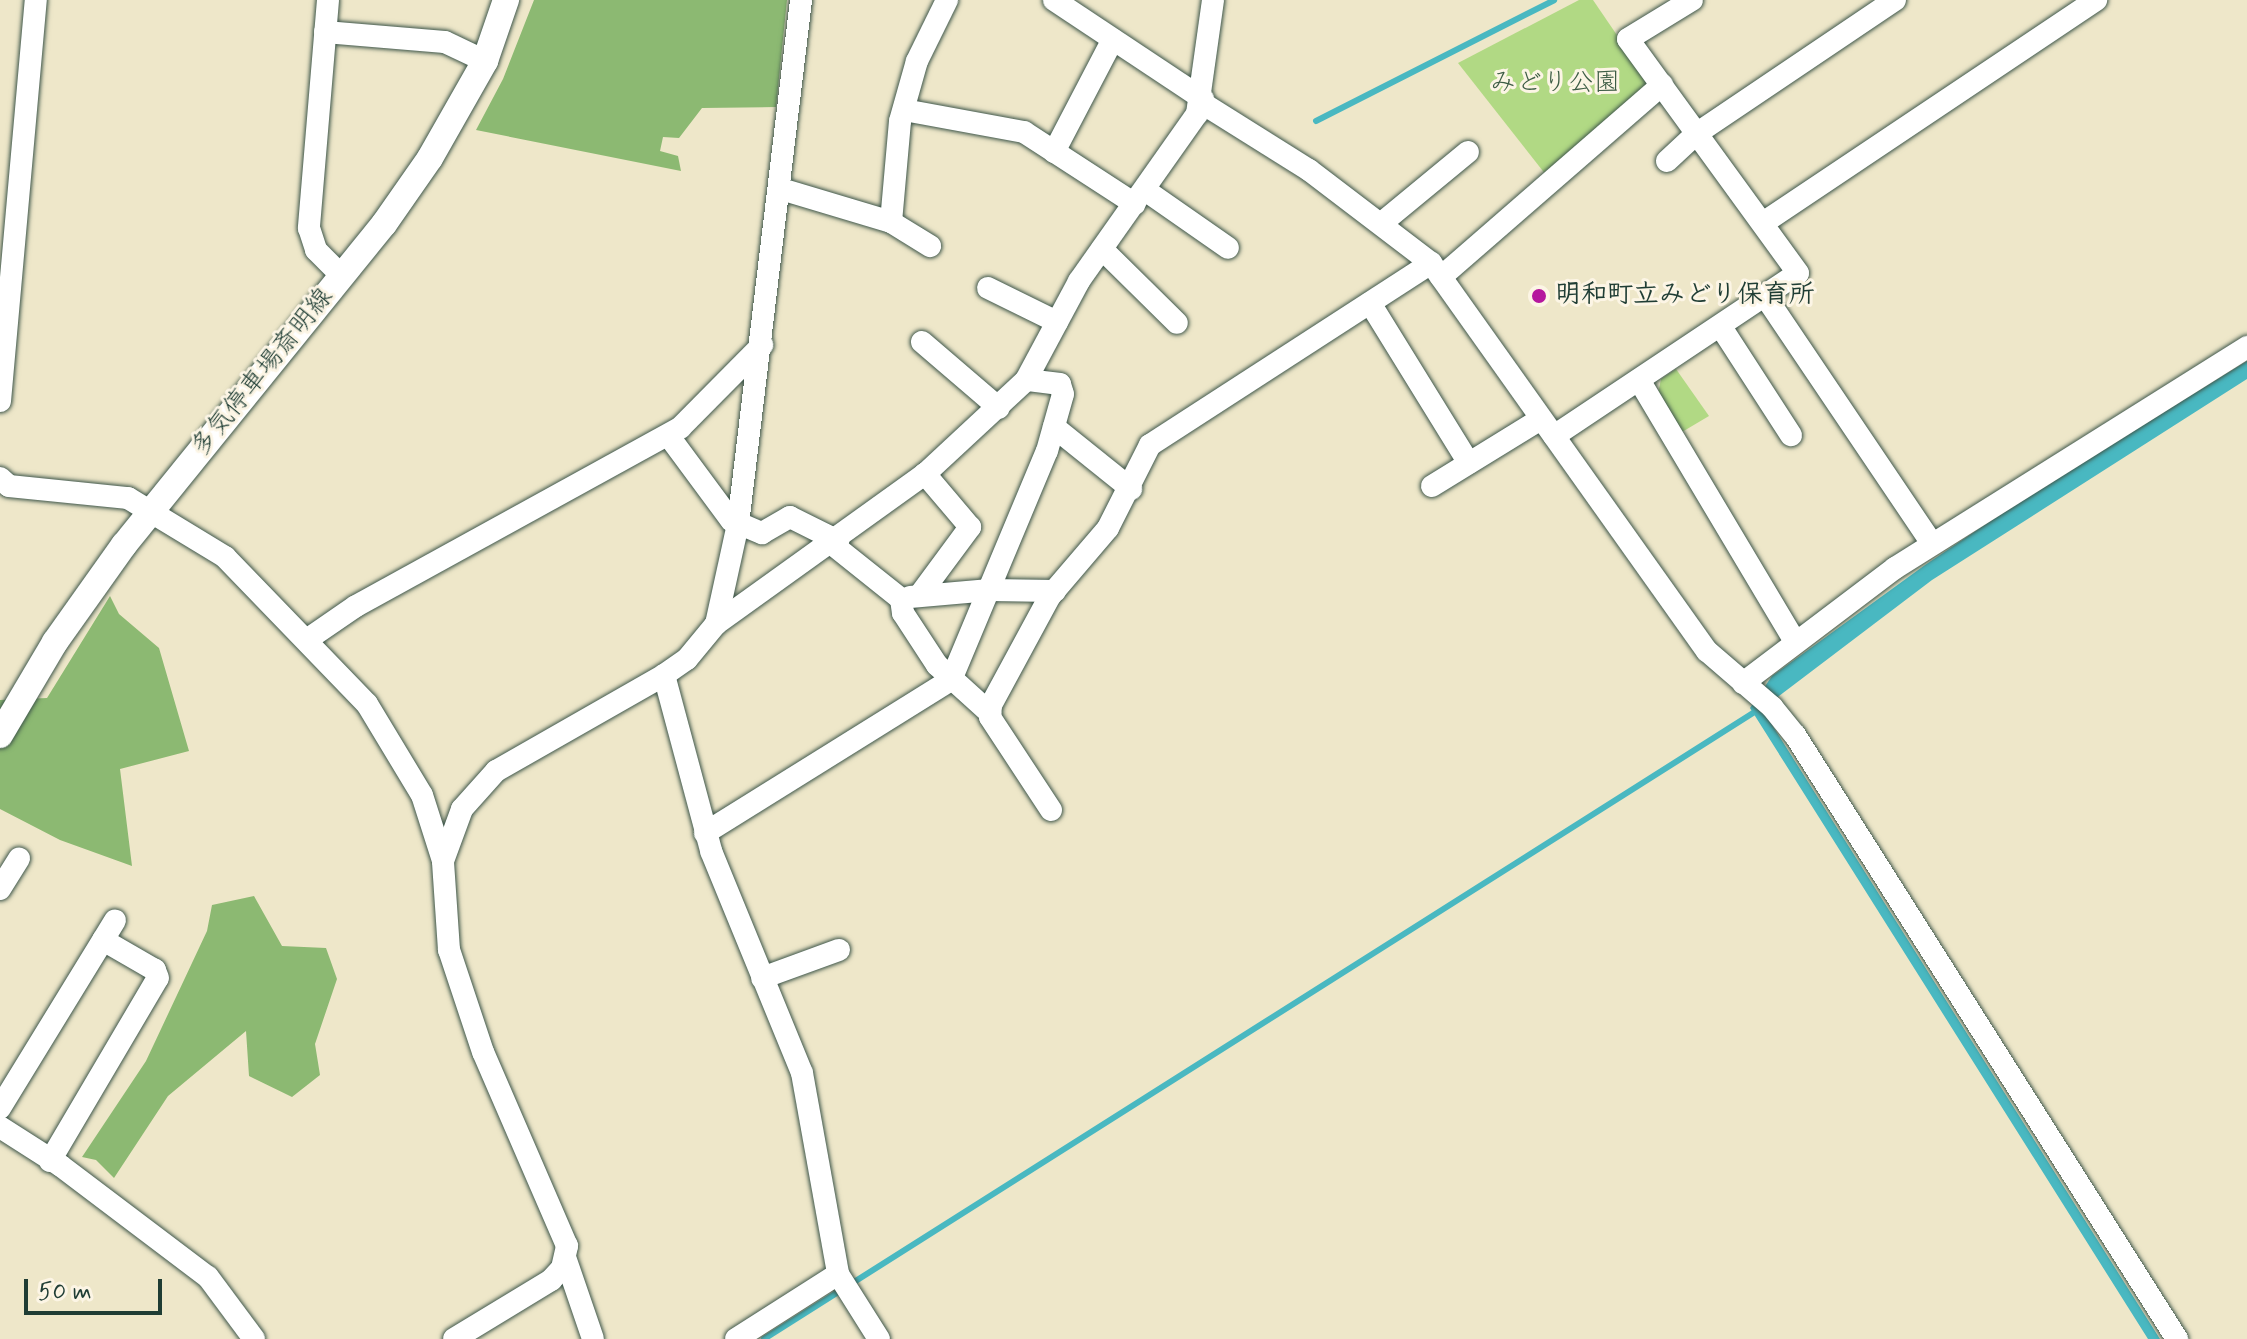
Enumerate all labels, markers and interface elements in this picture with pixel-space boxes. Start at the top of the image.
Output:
park label: みどり公園 [1490,68,1620,100]
place label: 明和町立みどり保育所 [1555,280,1815,312]
street label: 多気停車場斎明線 [185,282,341,464]
marker: 明和町立みどり保育所 [1530,287,1548,305]
scale bar [28,1263,166,1313]
text: 50 m [38,1277,92,1308]

